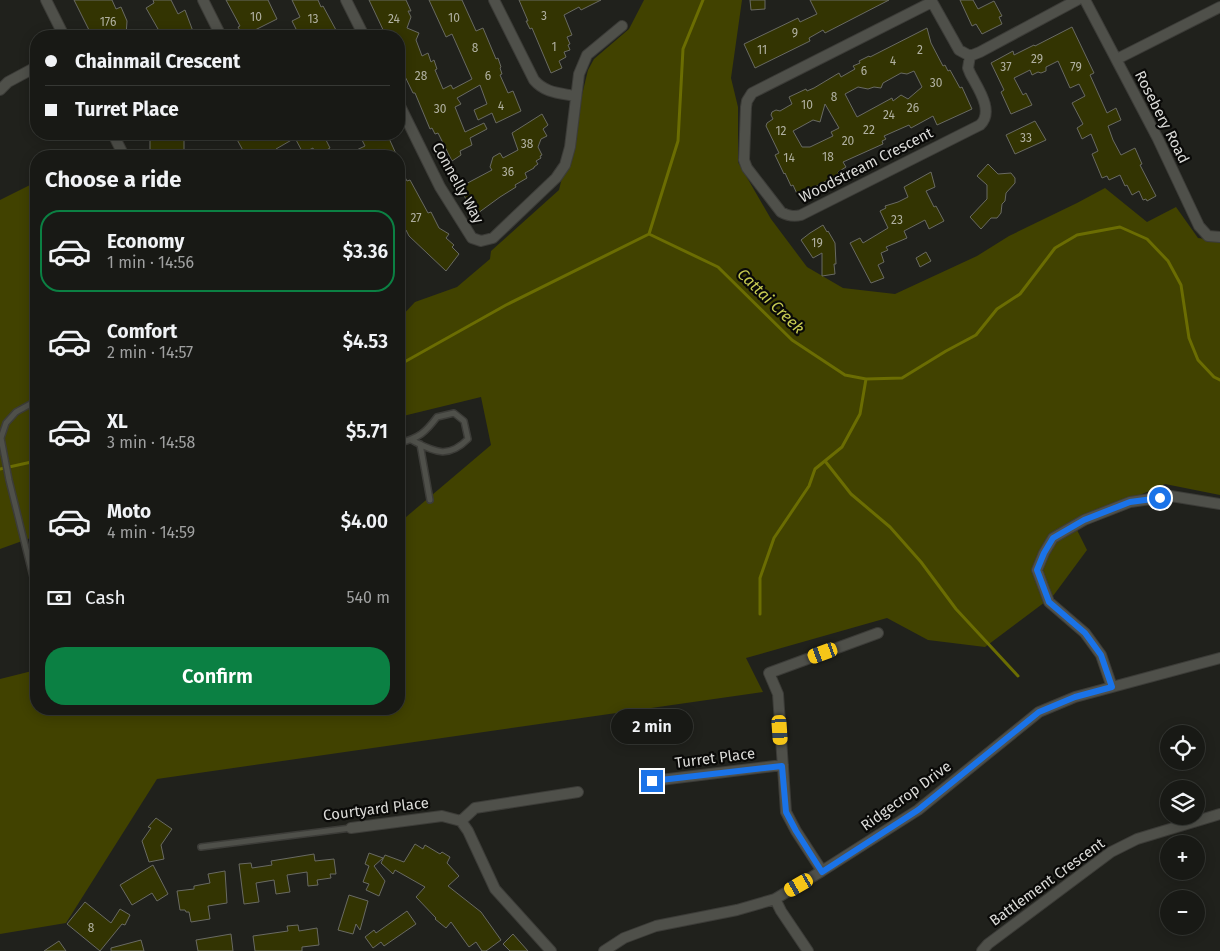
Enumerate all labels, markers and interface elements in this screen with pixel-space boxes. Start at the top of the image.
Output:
house number: 3 [541,9,547,23]
house number: 10 [250,10,262,24]
house number: 10 [448,11,460,25]
house number: 13 [307,12,319,26]
house number: 24 [388,12,401,26]
house number: 176 [100,15,116,29]
house number: 9 [792,26,798,40]
house number: 1 [551,40,557,54]
house number: 8 [472,41,479,55]
house number: 11 [757,43,767,57]
house number: 2 [917,43,923,57]
text: Chainmail Crescent [75,50,240,73]
house number: 29 [1031,52,1043,66]
house number: 4 [890,54,897,68]
house number: 37 [1000,60,1012,74]
house number: 79 [1070,60,1082,74]
house number: 6 [861,64,867,78]
street label: Rosebery Road [1131,68,1193,166]
house number: 28 [415,69,428,83]
house number: 6 [485,69,491,83]
house number: 30 [930,76,943,90]
house number: 8 [831,90,838,104]
text: Turret Place [75,98,179,121]
house number: 10 [801,98,813,112]
house number: 4 [498,99,505,113]
house number: 26 [907,101,919,115]
house number: 30 [434,102,447,116]
house number: 24 [883,108,896,122]
street label: Woodstream Crescent [796,123,936,206]
house number: 22 [863,123,875,137]
house number: 12 [775,124,787,138]
house number: 33 [1020,131,1032,145]
house number: 20 [842,134,855,148]
house number: 38 [521,137,534,151]
street label: Connelly Way [428,139,488,227]
house number: 18 [822,150,834,164]
house number: 14 [783,151,795,165]
house number: 36 [502,165,514,179]
text: Choose a ride [45,166,181,193]
house number: 27 [410,211,422,225]
house number: 23 [891,213,903,227]
icon: car [47,229,92,274]
text: Economy [107,230,184,253]
house number: 19 [811,236,823,250]
text: $3.36 [343,240,388,263]
text: 1 min · 14:56 [107,253,194,272]
water label: Cattai Creek [734,264,809,338]
icon: car [47,319,92,364]
text: Comfort [107,320,177,343]
text: $4.53 [343,330,388,353]
text: 2 min · 14:57 [107,343,193,362]
icon: car [47,409,92,454]
text: XL [107,410,128,433]
text: $5.71 [346,420,388,443]
text: 3 min · 14:58 [107,433,195,452]
route start [1149,487,1171,509]
icon: car [47,499,92,544]
text: Moto [107,500,151,523]
text: $4.00 [341,510,388,533]
text: 4 min · 14:59 [107,523,195,542]
icon: cash [45,584,73,612]
text: Cash [85,586,126,609]
text: 540 m [347,588,390,607]
car [806,641,839,665]
button: Confirm [45,647,390,705]
callout: 2 min [611,708,693,744]
car [771,715,788,745]
text: 2 min [632,717,672,736]
map controls [1160,725,1205,935]
button: locate [1160,725,1205,770]
street label: Turret Place [674,744,756,772]
street label: Ridgecrop Drive [857,757,955,835]
route end [641,770,663,792]
button: layers [1160,780,1205,825]
street label: Courtyard Place [322,794,430,824]
street label: Battlement Crescent [986,834,1108,930]
button: + [1160,835,1205,880]
car [782,871,815,899]
button: − [1160,890,1205,935]
house number: 8 [88,921,95,935]

